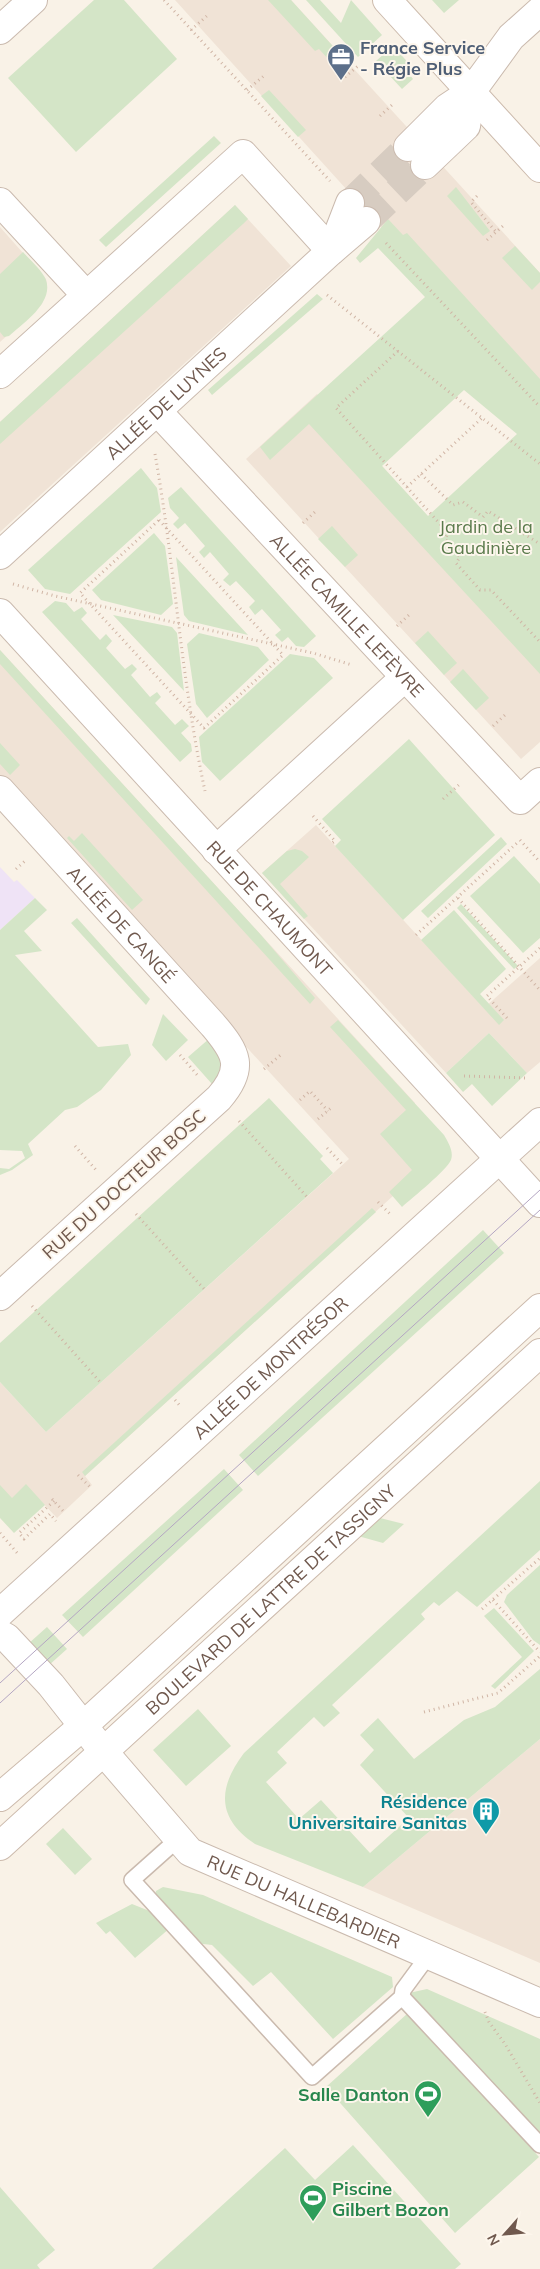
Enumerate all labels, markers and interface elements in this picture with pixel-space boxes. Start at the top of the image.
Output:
place label: France Service - Régie Plus [360,36,485,80]
office icon: France Service - Régie Plus [326,42,356,81]
street label: ALLÉE DE LUYNES [100,341,231,464]
park label: Jardin de la Gaudinière [439,515,533,559]
street label: ALLÉE CAMILLE LEFÈVRE [265,528,429,702]
street label: RUE DE CHAUMONT [202,835,338,981]
street label: ALLÉE DE CANGÉ [63,861,180,987]
street label: RUE DU DOCTEUR BOSC [37,1104,211,1264]
street label: ALLÉE DE MONTRÉSOR [188,1291,352,1444]
street label: BOULEVARD DE LATTRE DE TASSIGNY [140,1478,401,1719]
place label: Résidence Universitaire Sanitas [288,1790,467,1834]
building icon: Résidence Universitaire Sanitas [471,1796,501,1835]
street label: RUE DU HALLEBARDIER [204,1849,404,1953]
sports icon: Salle Danton [413,2079,443,2118]
place label: Salle Danton [298,2083,409,2106]
place label: Piscine Gilbert Bozon [332,2177,449,2221]
sports icon: Piscine Gilbert Bozon [298,2183,328,2222]
north arrow [480,2209,530,2259]
text: N [483,2231,504,2249]

